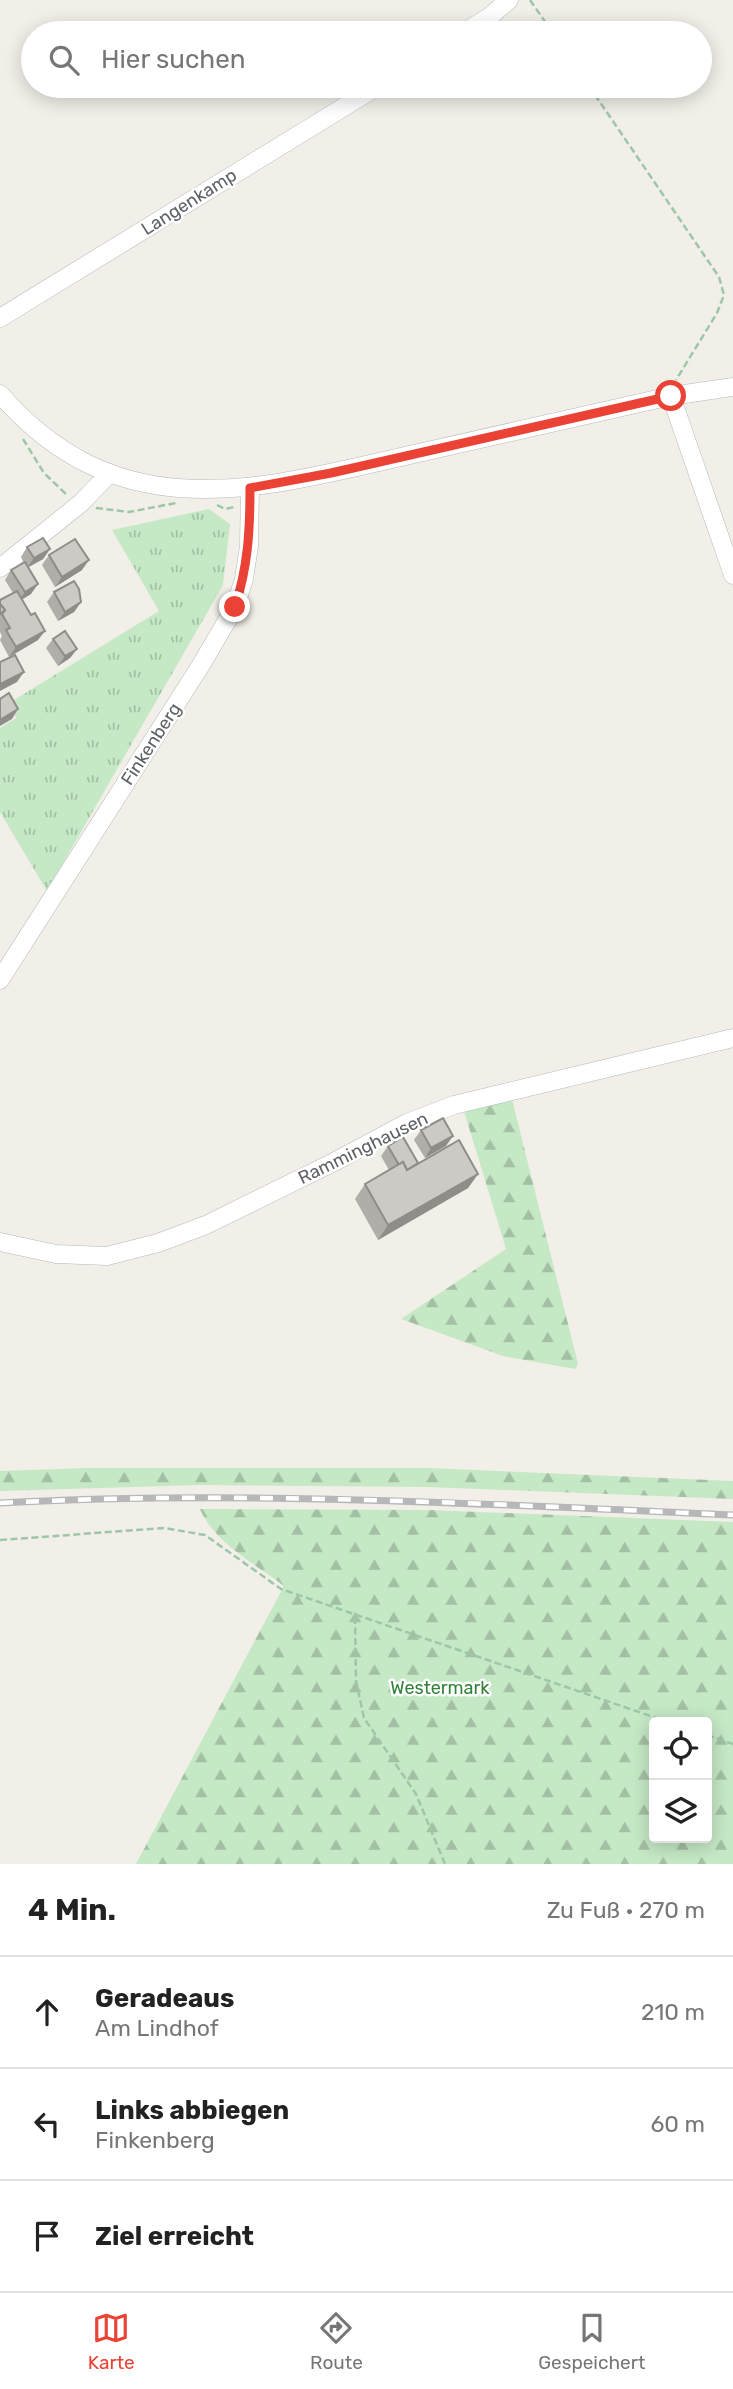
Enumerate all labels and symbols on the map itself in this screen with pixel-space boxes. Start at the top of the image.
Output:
street label: Langenkamp [137,164,241,240]
route start [655,380,686,411]
route end [219,591,250,622]
street label: Finkenberg [116,699,186,789]
street label: Ramminghausen [295,1107,431,1189]
park label: Westermark [390,1677,490,1699]

